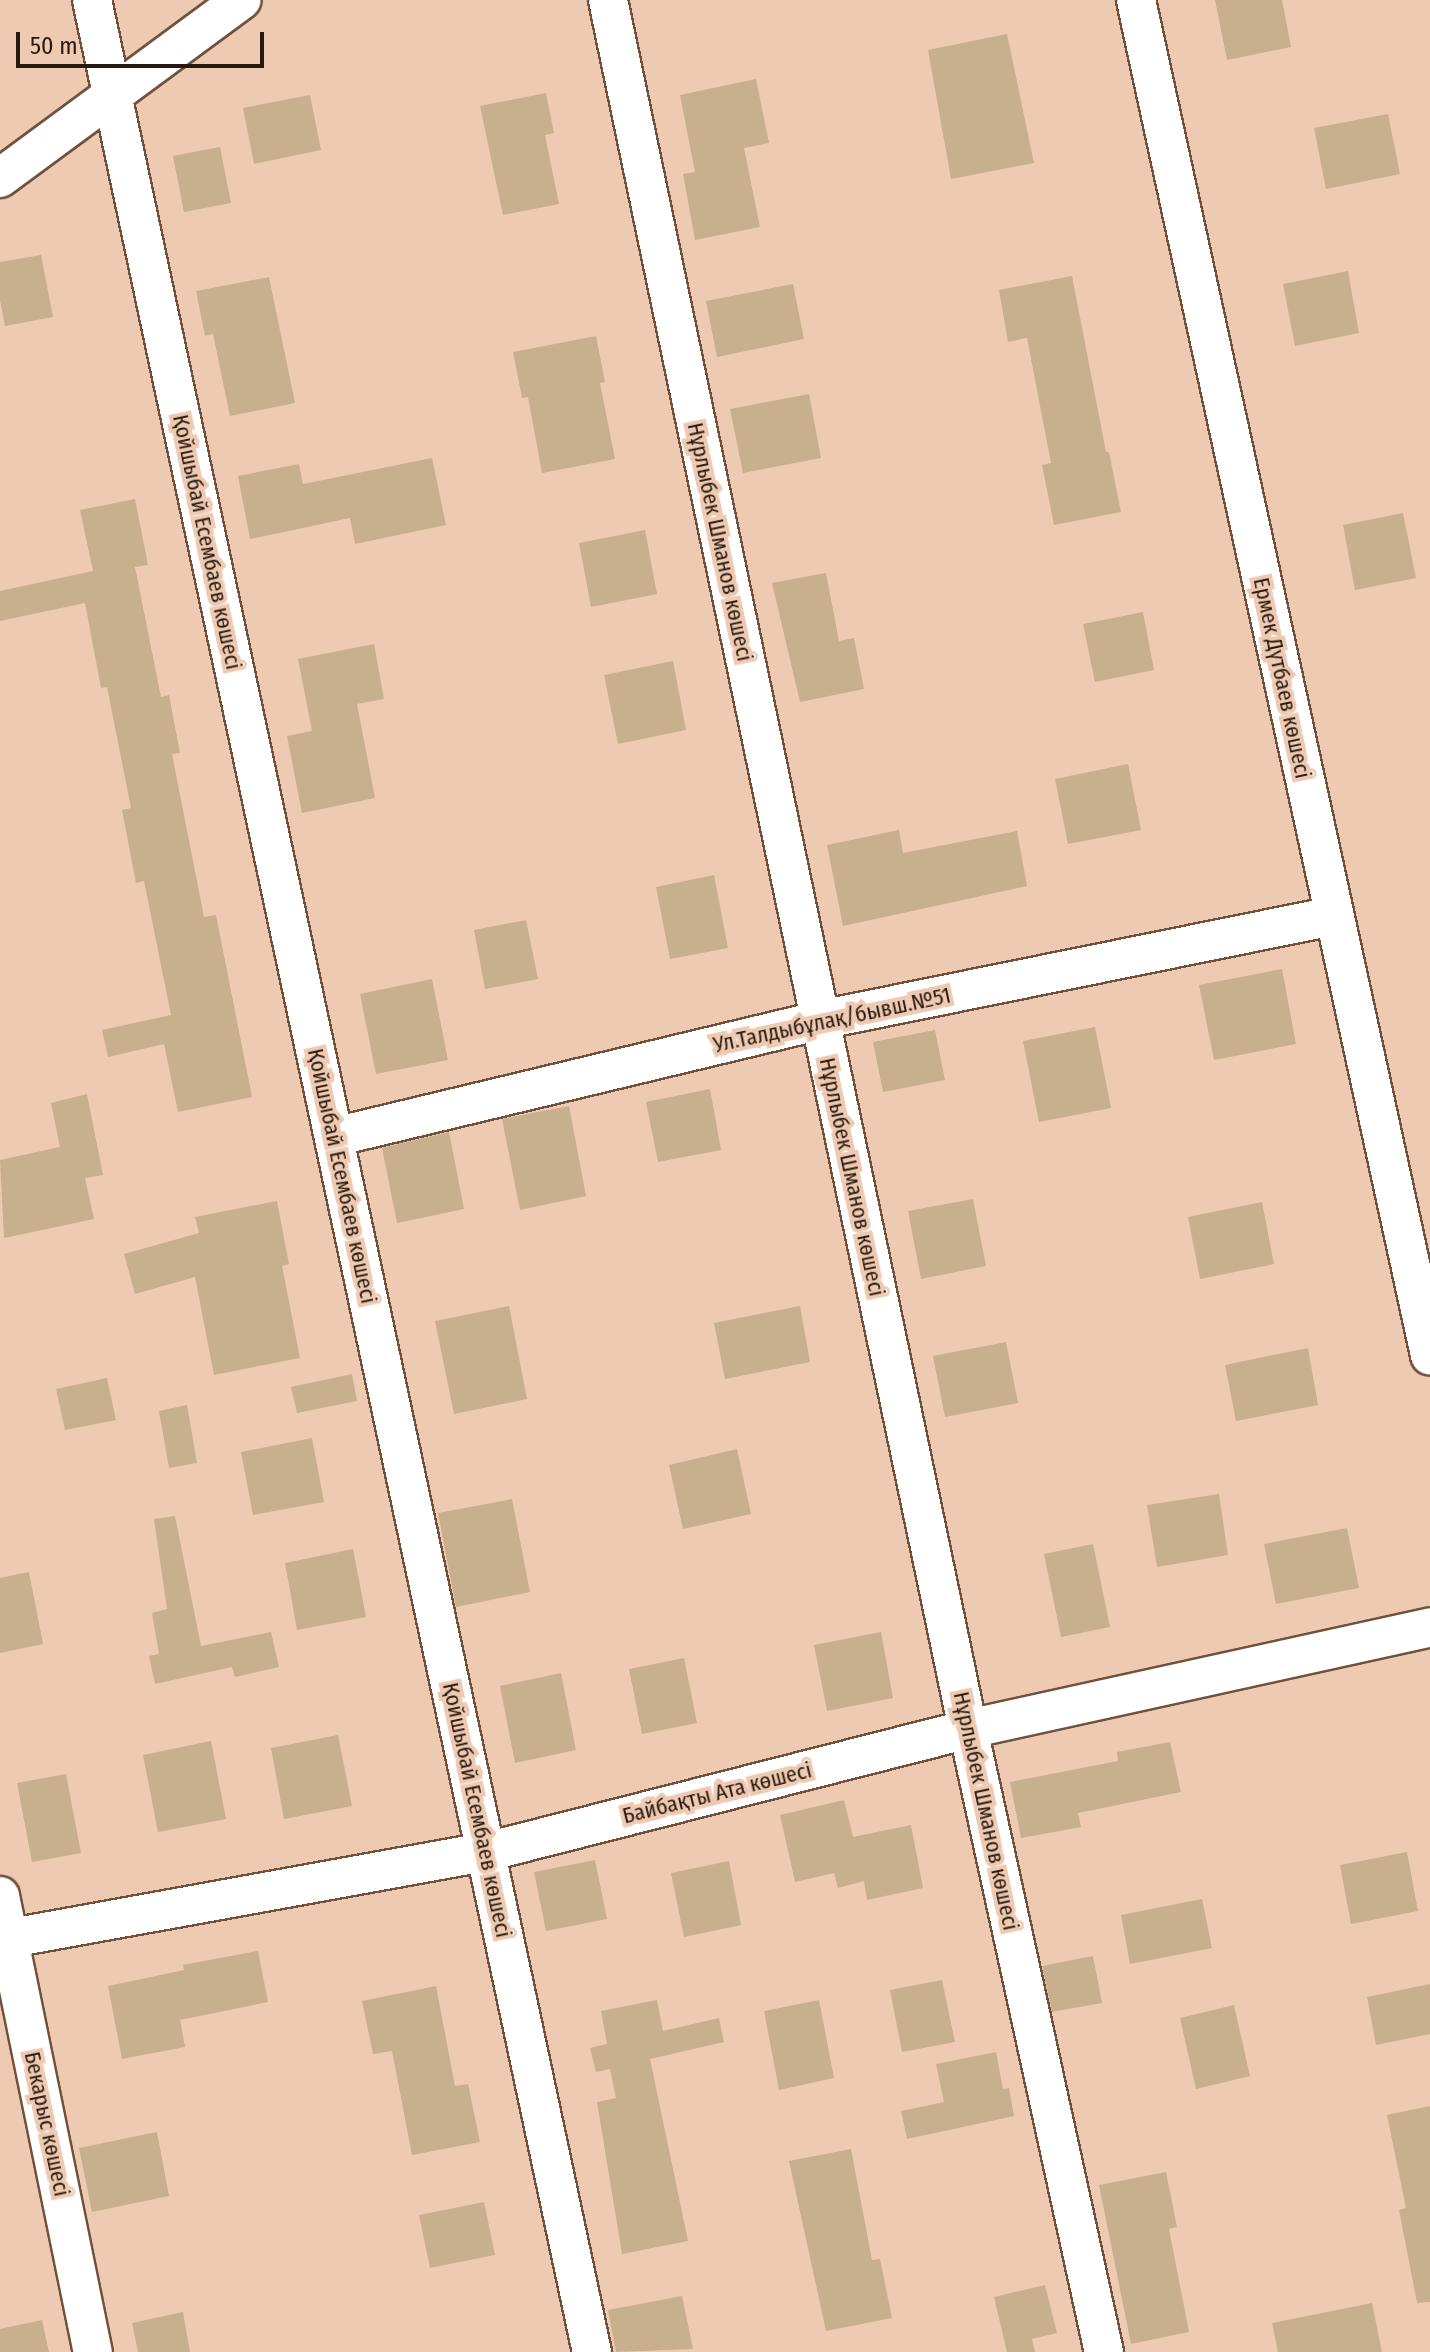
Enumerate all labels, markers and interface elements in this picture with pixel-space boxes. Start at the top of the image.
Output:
scale bar [20,16,268,66]
text: 50 m [30,32,78,60]
street label: Қойшыбай Есембаев көшесі [167,412,247,672]
street label: Нұрлыбек Шманов көшесі [682,420,758,664]
street label: Ермек Дүтбаев көшесi [1248,575,1316,781]
street label: Ул.Талдыбұлақ/бывш.№51 [711,982,953,1058]
street label: Қойшыбай Есембаев көшесі [302,1046,382,1306]
street label: Нұрлыбек Шманов көшесі [814,1055,890,1299]
street label: Қойшыбай Есембаев көшесі [437,1680,517,1940]
street label: Нұрлыбек Шманов көшесі [948,1689,1024,1933]
street label: Байбақты Ата көшесі [620,1757,814,1829]
street label: Бекарыс көшесі [19,2049,75,2199]

